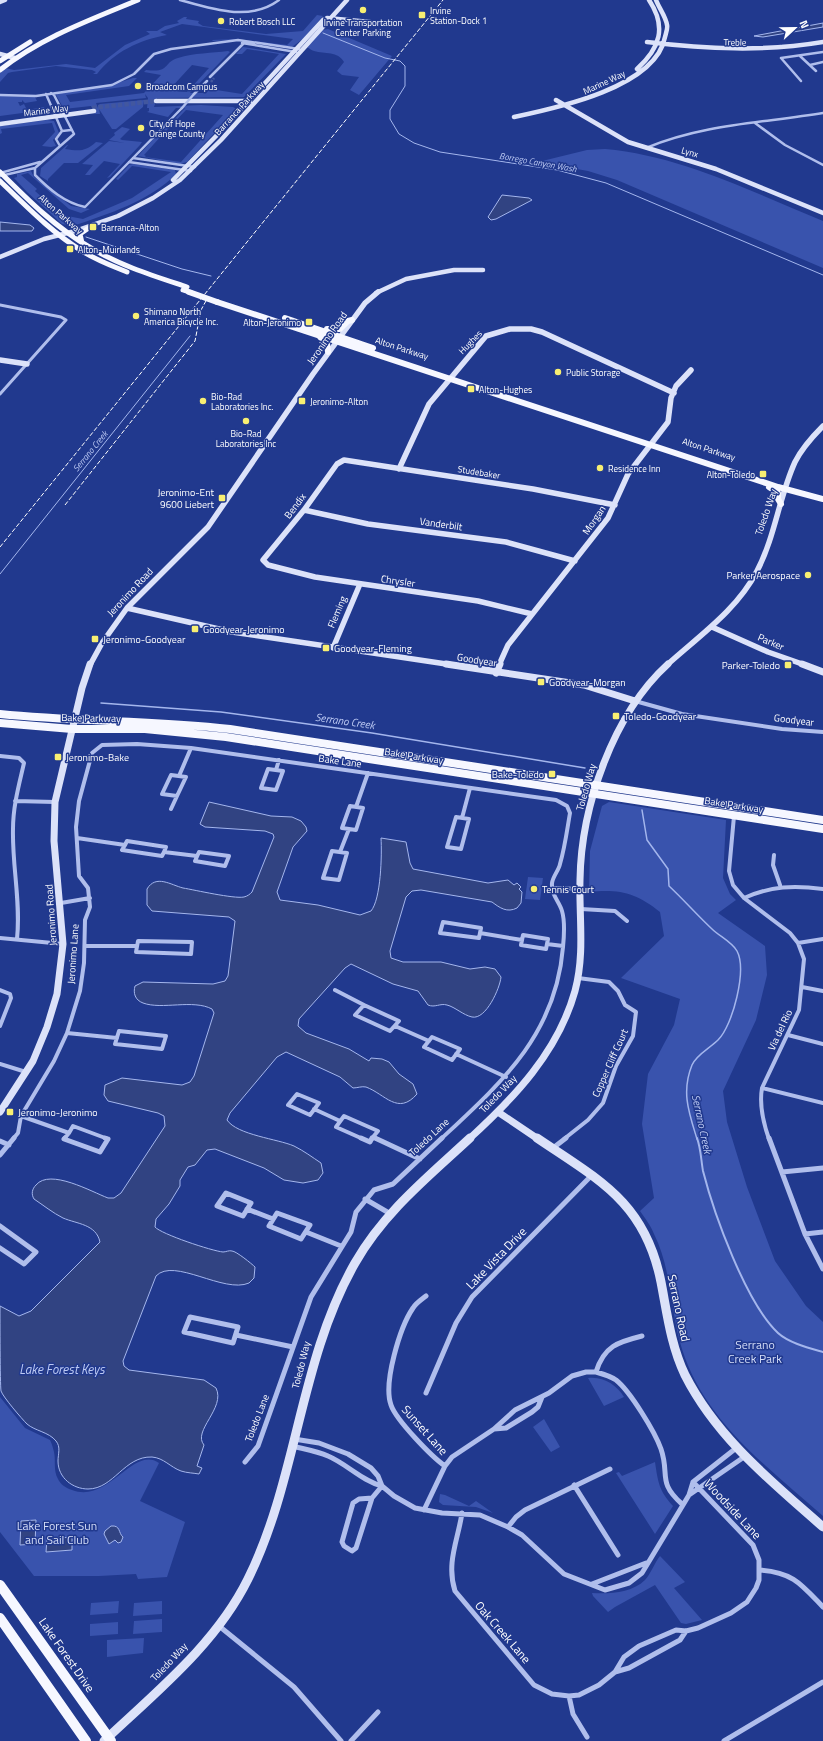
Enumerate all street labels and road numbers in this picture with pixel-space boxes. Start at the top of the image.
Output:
street label: Treble [723,35,747,49]
street label: Marine Way [581,66,628,97]
street label: Barranca Parkway [211,78,267,138]
street label: Marine Way [23,101,70,119]
street label: Lynx [680,143,700,161]
street label: Alton Parkway [36,191,87,237]
street label: Jeronimo Road [303,308,351,368]
street label: Hughes [455,327,485,357]
street label: Alton Parkway [374,333,431,363]
street label: Alton Parkway [681,434,738,464]
street label: Studebaker [457,462,501,482]
street label: Toledo Way [751,487,781,537]
street label: Bendix [280,490,310,522]
street label: Morgan [579,502,609,538]
street label: Vanderbilt [419,514,464,534]
street label: Jeronimo Road [104,564,156,620]
street label: Chrysler [380,571,417,591]
street label: Fleming [324,594,350,630]
street label: Parker [755,630,787,654]
street label: Goodyear [456,649,499,671]
street label: Bake Parkway [61,710,121,726]
street label: Goodyear [773,710,815,730]
street label: Bake Parkway [383,744,445,768]
street label: Bake Lane [318,751,362,771]
street label: Toledo Way [572,762,600,812]
street label: Bake Parkway [703,793,765,817]
street label: Jeronimo Road [41,884,61,946]
street label: Jeronimo Lane [63,923,83,985]
street label: Via del Rio [764,1007,796,1053]
street label: Copper Cliff Court [588,1026,632,1100]
street label: Toledo Way [476,1071,520,1117]
street label: Toledo Lane [406,1114,452,1160]
street label: Lake Vista Drive [461,1222,531,1294]
street label: Serrano Road [663,1273,695,1343]
street label: Toledo Way [288,1340,314,1390]
street label: Toledo Lane [241,1392,273,1444]
street label: Sunset Lane [397,1401,453,1459]
street label: Woodside Lane [700,1474,766,1544]
street label: Oak Creek Lane [470,1596,536,1668]
street label: Lake Forest Drive [34,1614,100,1696]
street label: Toledo Way [147,1639,191,1685]

